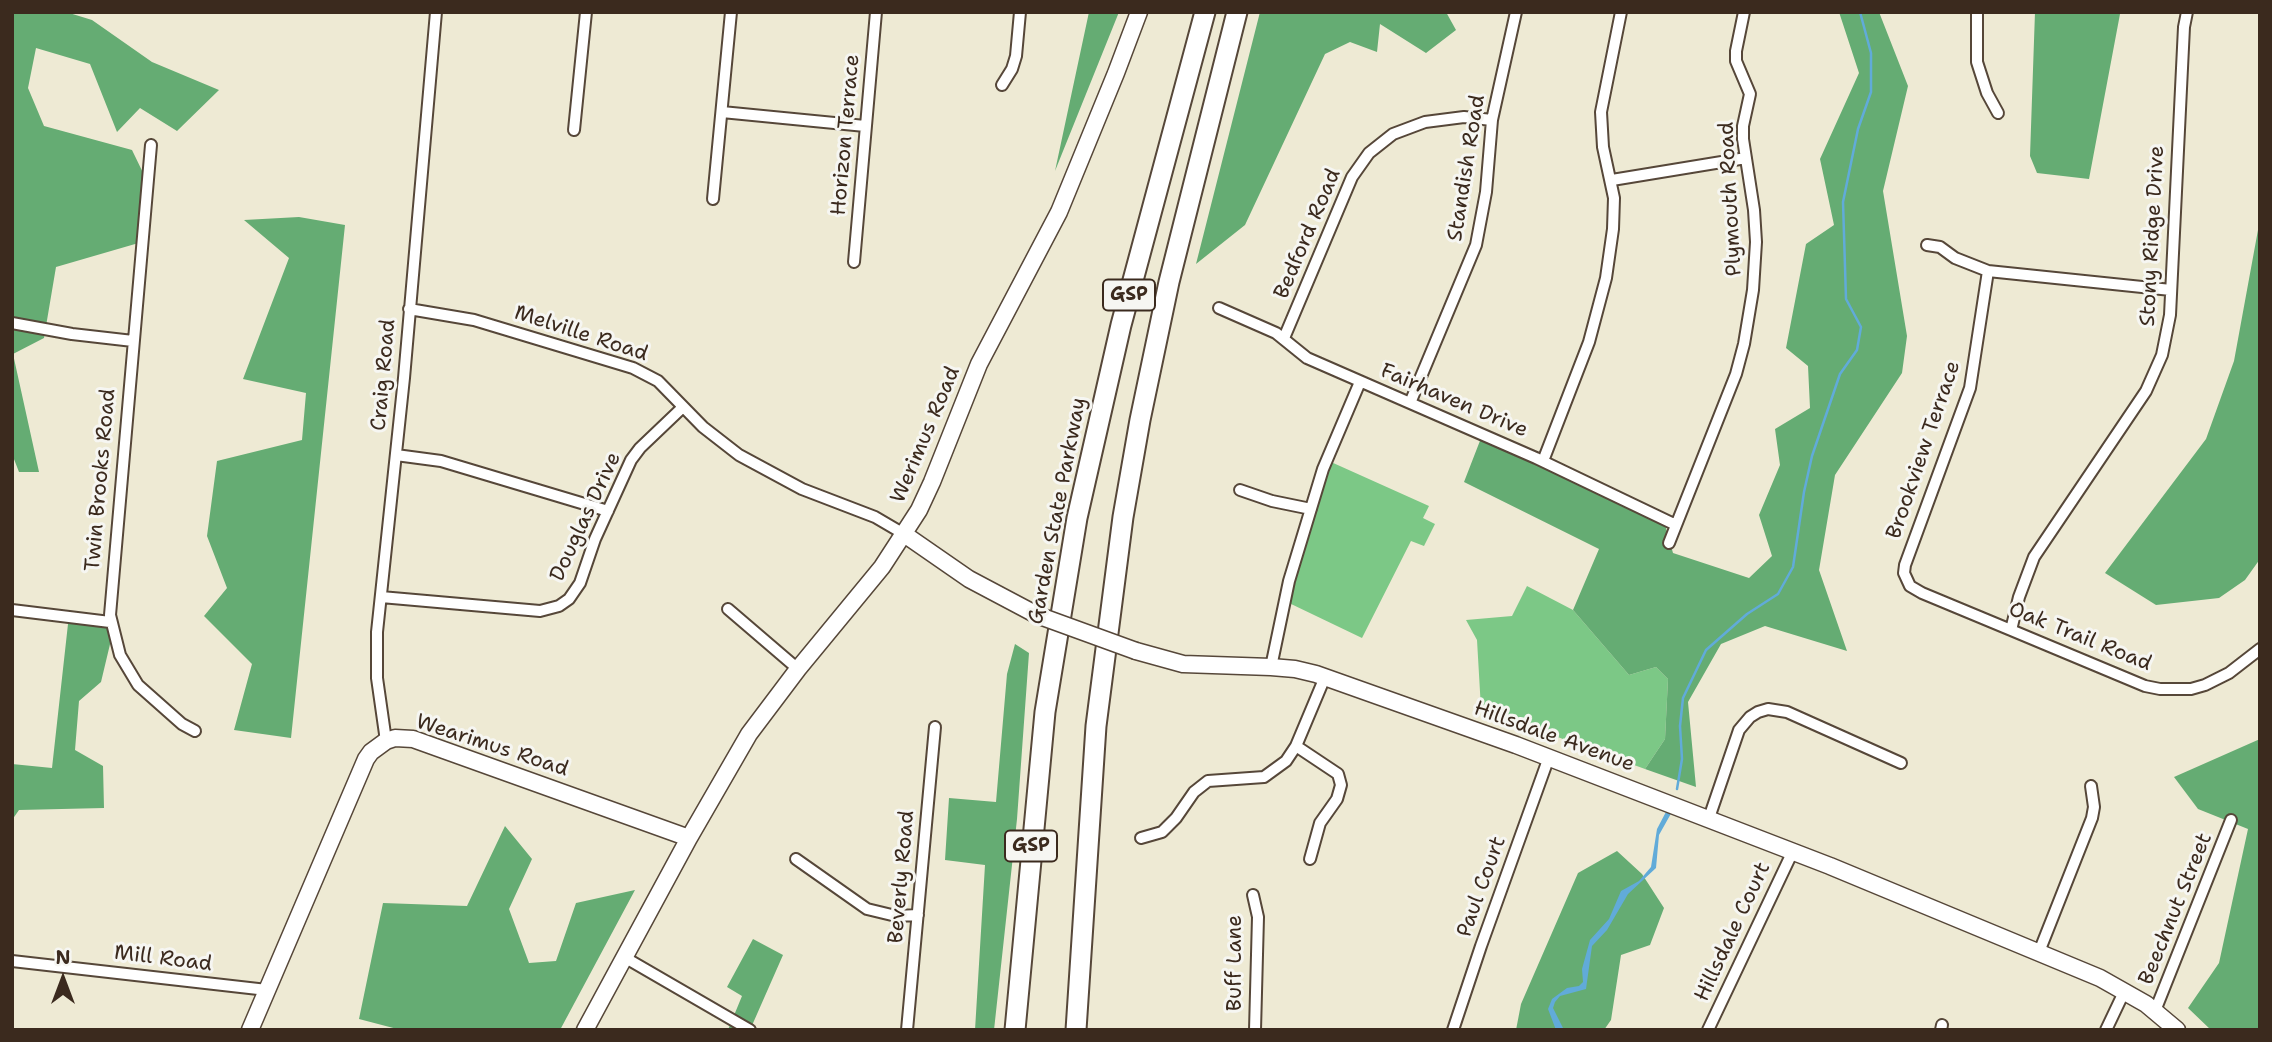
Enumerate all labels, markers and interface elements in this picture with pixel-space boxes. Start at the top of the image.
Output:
street label: Horizon Terrace [826,53,866,217]
street label: Standish Road [1443,93,1491,243]
street label: Plymouth Road [1714,121,1748,277]
street label: Stony Ridge Drive [2136,145,2170,327]
street label: Bedford Road [1269,165,1347,303]
road number: GSP [1103,280,1155,310]
street label: Melville Road [511,301,651,367]
street label: Craig Road [367,318,401,432]
street label: Brookview Terrace [1882,358,1966,542]
street label: Fairhaven Drive [1377,359,1531,443]
street label: Werimus Road [886,363,966,507]
street label: Twin Brooks Road [80,388,122,572]
street label: Garden State Parkway [1024,395,1092,627]
street label: Douglas Drive [545,448,627,586]
street label: Oak Trail Road [2005,597,2155,677]
street label: Hillsdale Avenue [1470,696,1638,778]
street label: Wearimus Road [413,709,571,783]
street label: Beverly Road [884,810,920,944]
street label: Beechnut Street [2134,829,2218,989]
road number: GSP [1005,831,1057,862]
street label: Paul Court [1452,833,1512,941]
street label: Hillsdale Court [1690,858,1776,1006]
street label: Buff Lane [1223,915,1249,1011]
street label: Mill Road [113,940,213,978]
north arrow [28,944,98,1014]
text: N [55,945,71,970]

